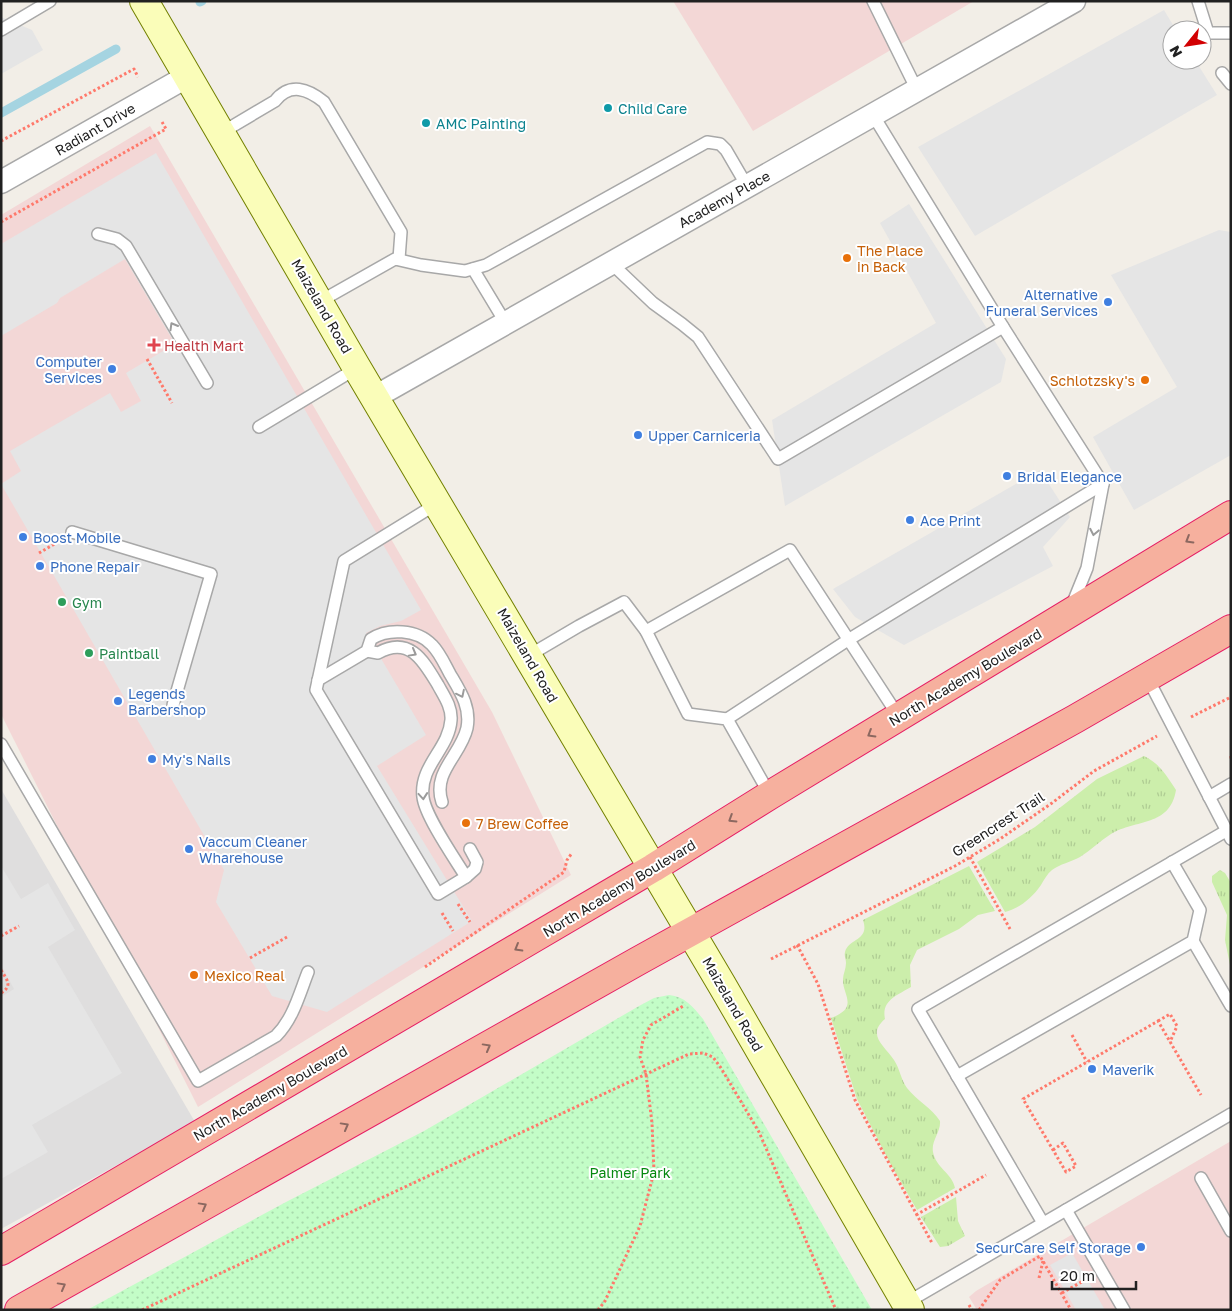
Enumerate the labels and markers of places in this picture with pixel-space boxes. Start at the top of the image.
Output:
place label: Child Care [618,100,687,117]
marker: Child Care [602,102,614,114]
place label: AMC Painting [436,115,526,132]
marker: AMC Painting [420,117,432,129]
place label: The Place in Back [857,242,923,275]
marker: The Place in Back [841,252,853,264]
place label: Alternative Funeral Services [986,286,1098,319]
marker: Alternative Funeral Services [1102,296,1114,308]
place label: Health Mart [164,337,244,354]
marker: Health Mart [148,339,160,351]
place label: Computer Services [35,353,103,386]
marker: Computer Services [106,363,118,375]
place label: Schlotzsky's [1050,372,1135,389]
marker: Schlotzsky's [1139,374,1151,386]
place label: Upper Carniceria [648,427,761,444]
marker: Upper Carniceria [632,429,644,441]
place label: Bridal Elegance [1017,468,1122,485]
marker: Bridal Elegance [1001,470,1013,482]
place label: Ace Print [920,512,981,529]
marker: Ace Print [904,514,916,526]
place label: Boost Mobile [33,529,121,546]
marker: Boost Mobile [17,531,29,543]
place label: Phone Repair [50,558,140,575]
marker: Phone Repair [34,560,46,572]
place label: Gym [72,594,102,611]
marker: Gym [56,596,68,608]
place label: Paintball [99,645,159,662]
marker: Paintball [83,647,95,659]
place label: Legends Barbershop [128,685,206,718]
marker: Legends Barbershop [112,695,124,707]
place label: My's Nails [162,751,231,768]
marker: My's Nails [146,753,158,765]
place label: 7 Brew Coffee [476,815,569,832]
marker: 7 Brew Coffee [460,817,472,829]
place label: Vaccum Cleaner Wharehouse [199,833,308,866]
marker: Vaccum Cleaner Wharehouse [183,843,195,855]
place label: Mexico Real [204,967,285,984]
marker: Mexico Real [188,969,200,981]
place label: Maverik [1102,1061,1155,1078]
marker: Maverik [1086,1063,1098,1075]
place label: SecurCare Self Storage [975,1239,1131,1256]
marker: SecurCare Self Storage [1135,1241,1147,1253]

